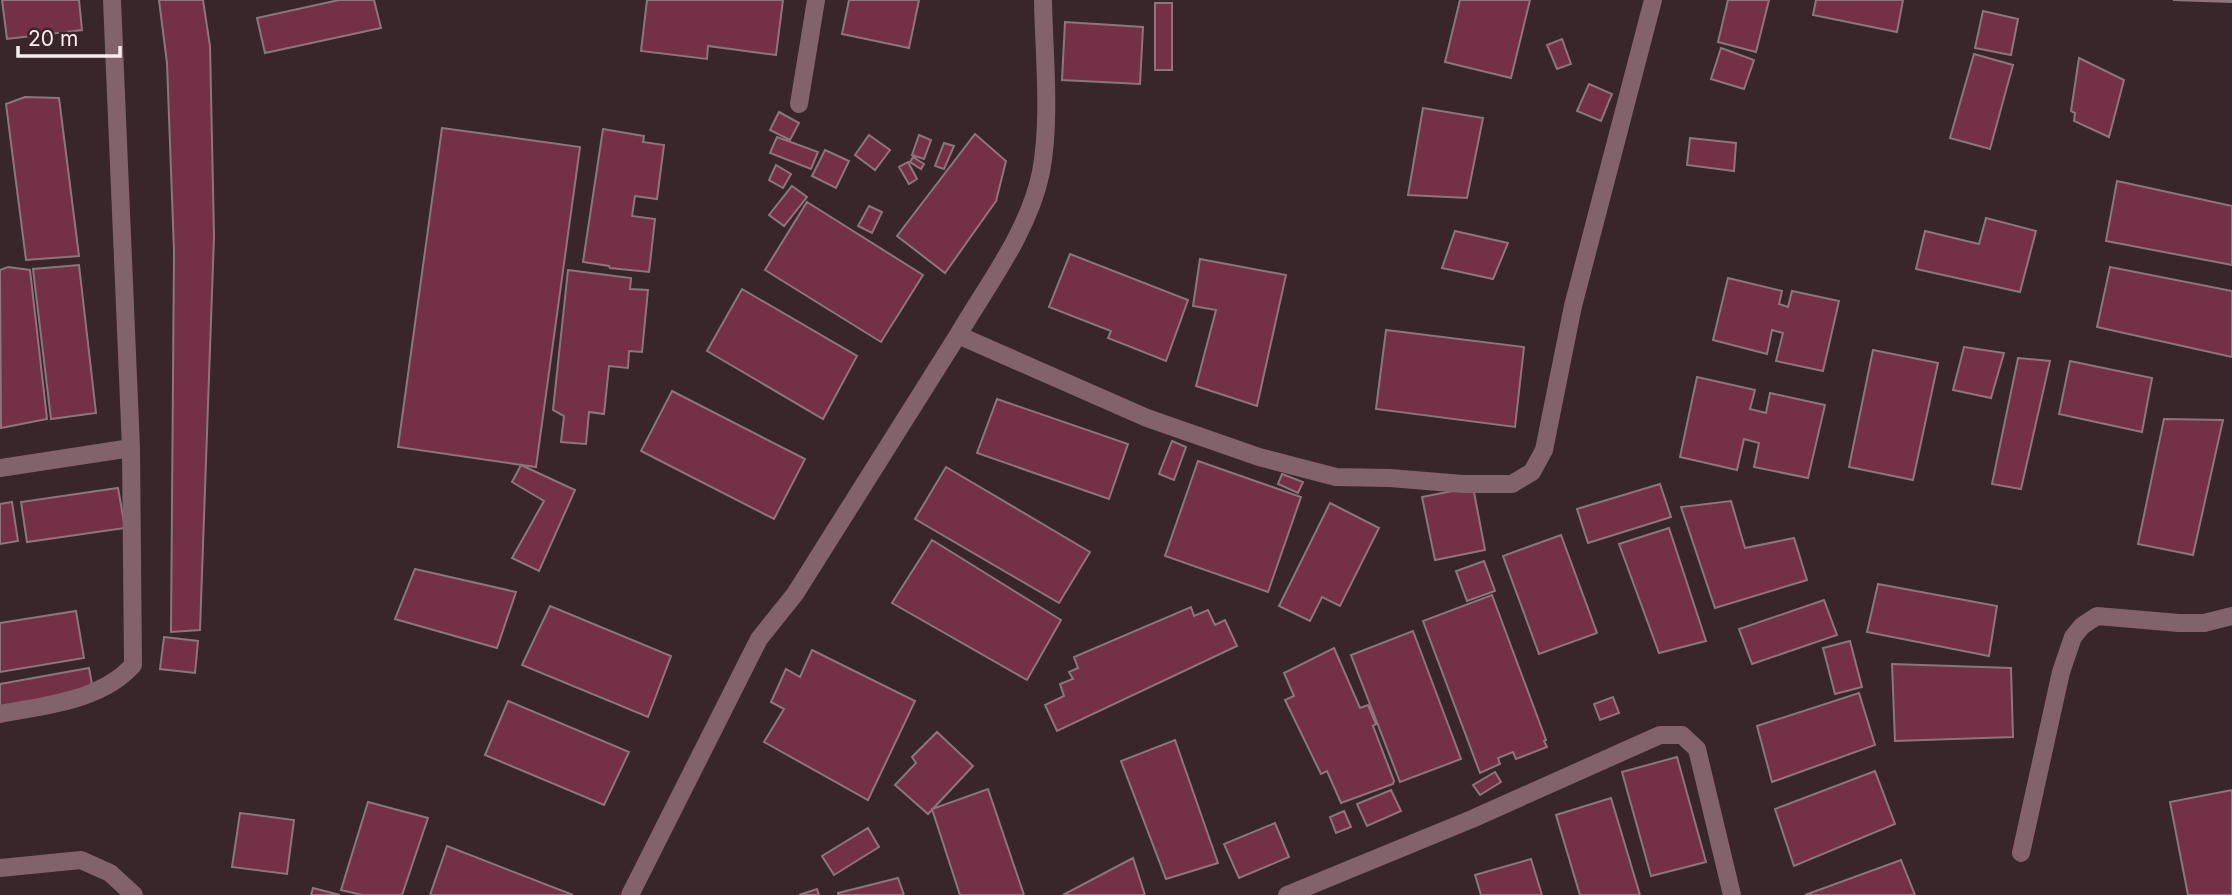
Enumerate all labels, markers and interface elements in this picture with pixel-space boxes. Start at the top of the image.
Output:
scale bar [18,14,119,58]
text: 20 m [28,26,78,51]

